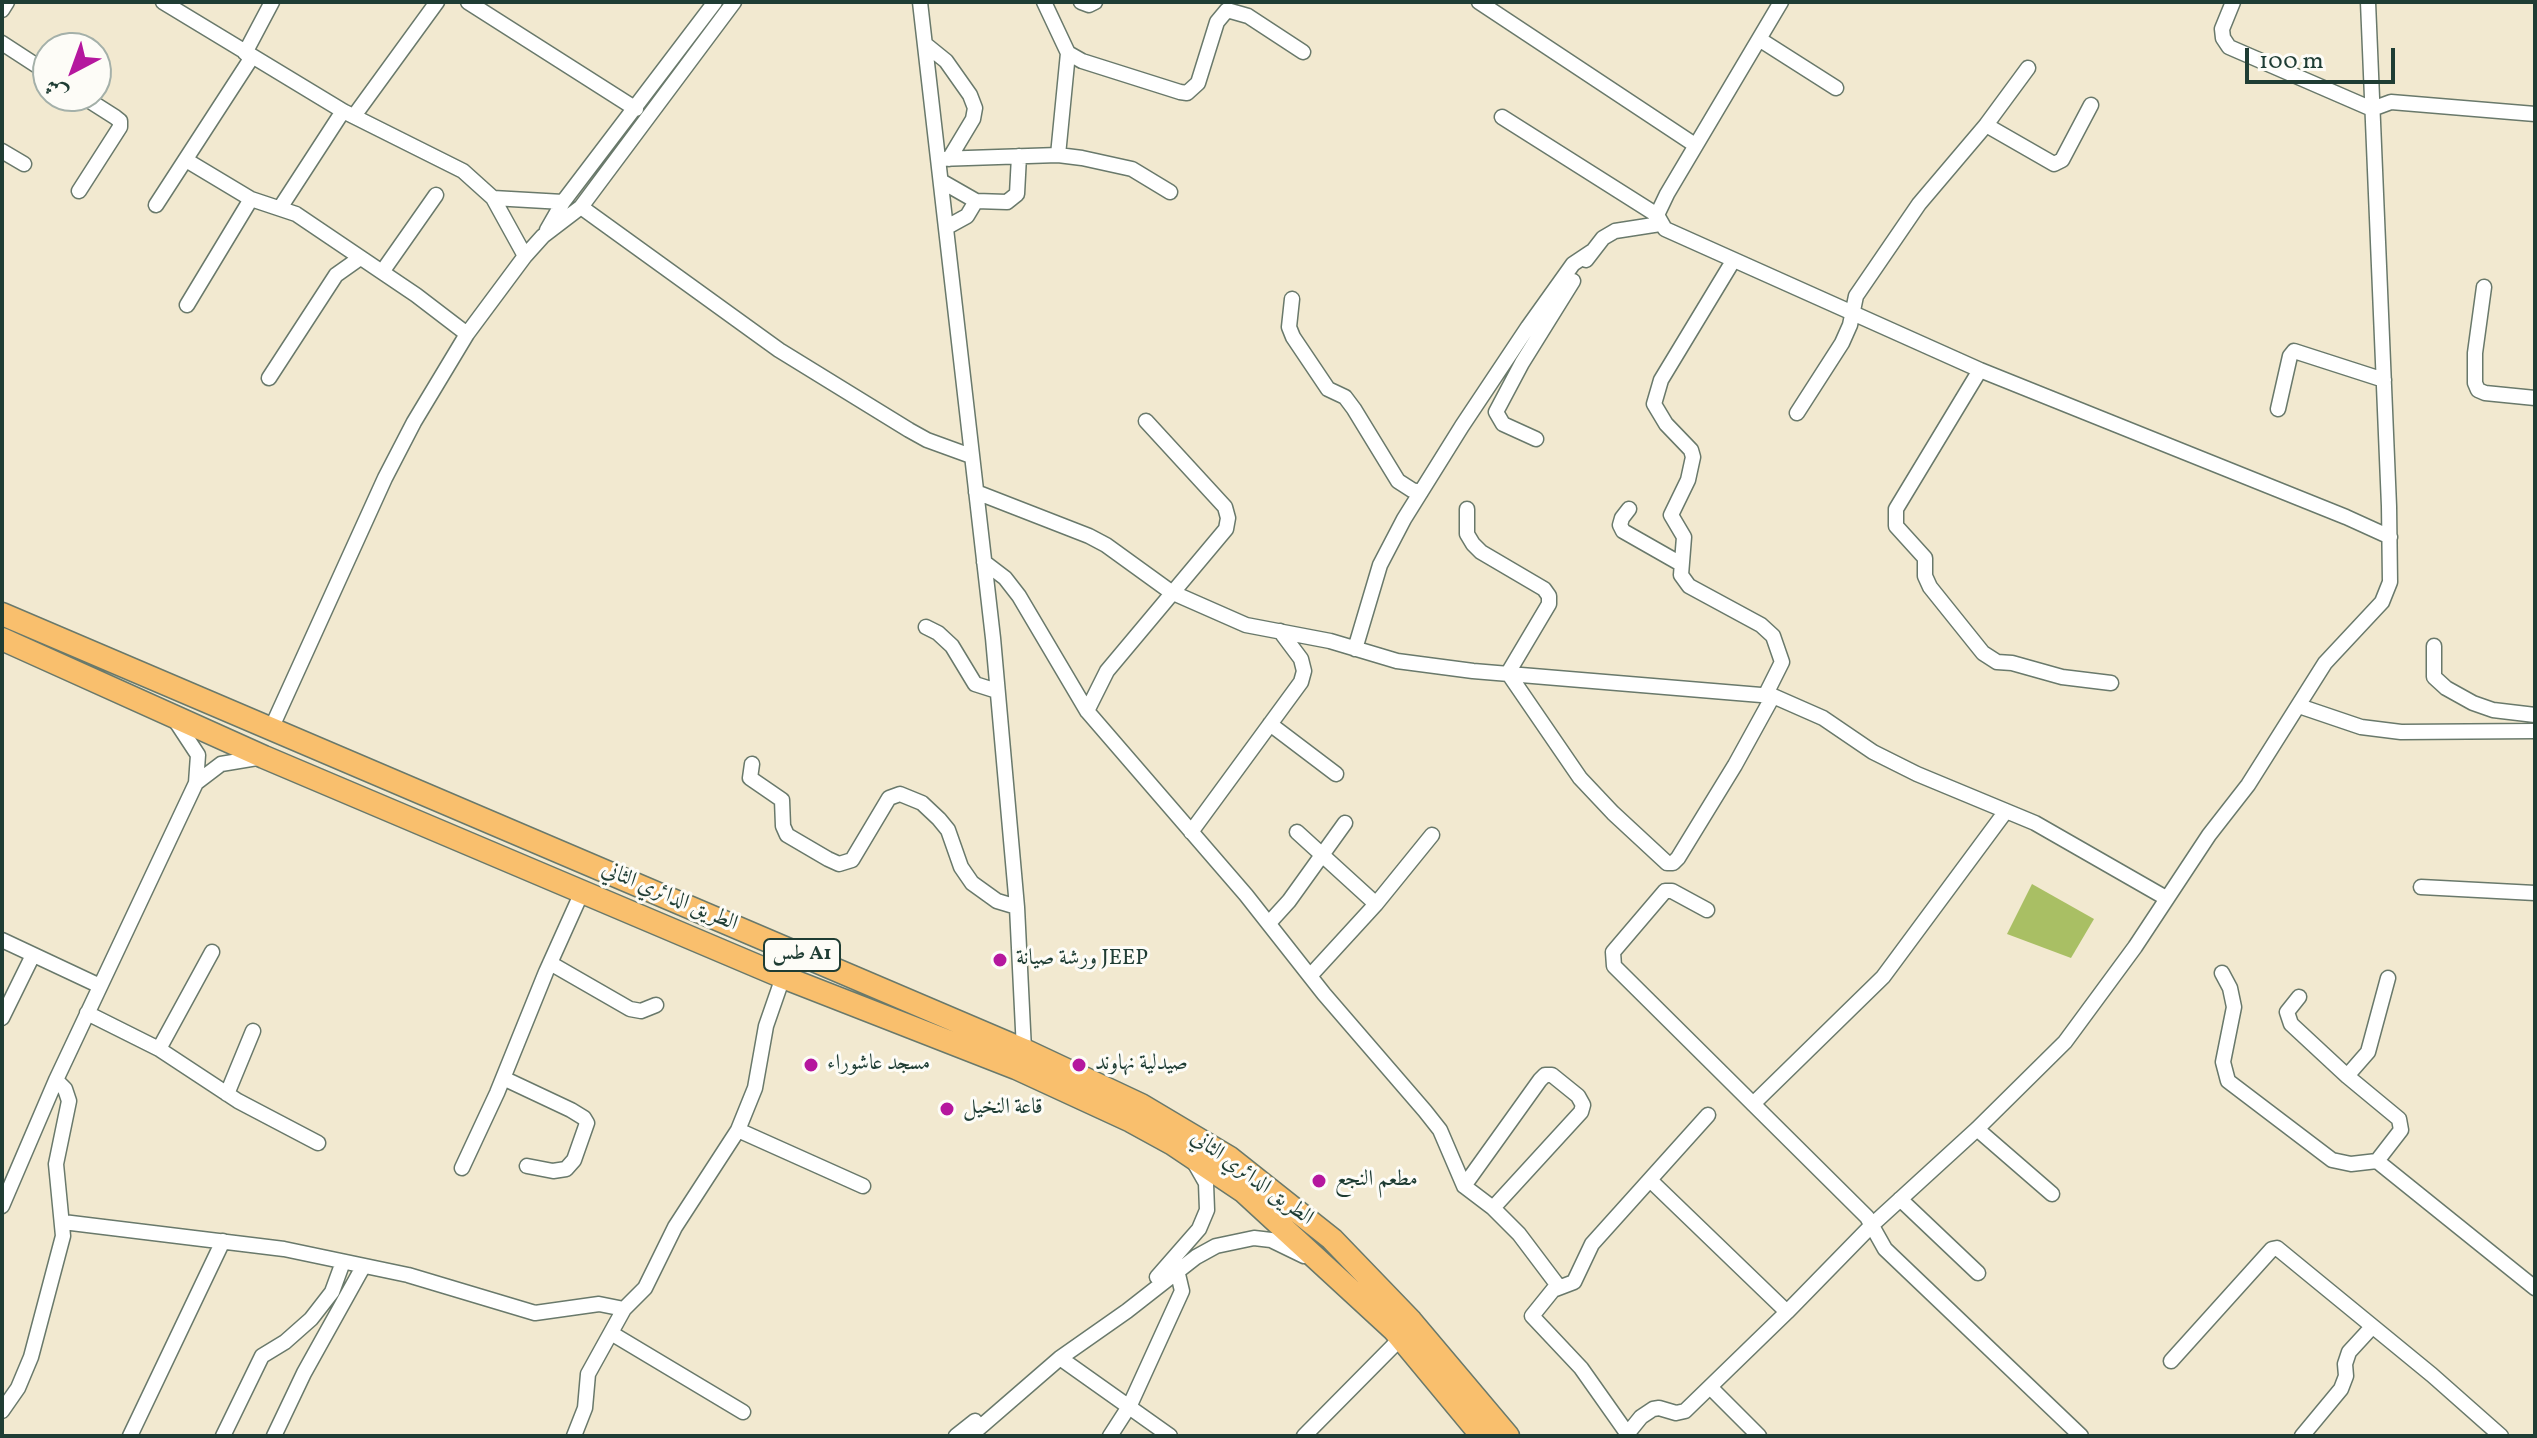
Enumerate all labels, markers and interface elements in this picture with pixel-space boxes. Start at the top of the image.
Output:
north arrow [32,32,112,112]
scale bar [2249,32,2399,82]
text: 100 m [2259,45,2324,79]
text: ش [39,70,76,108]
street label: الطريق الدائري الثاني [597,857,741,939]
road number: طس A1 [764,939,840,971]
place label: ورشة صيانة JEEP [1016,947,1148,973]
marker: ورشة صيانة JEEP [991,951,1009,969]
place label: مسجد عاشوراء [827,1052,930,1078]
place label: صيدلية نهاوند [1095,1052,1188,1078]
marker: مسجد عاشوراء [802,1056,820,1074]
marker: صيدلية نهاوند [1070,1056,1088,1074]
place label: قاعة النخيل [963,1096,1043,1122]
marker: قاعة النخيل [938,1100,956,1118]
street label: الطريق الدائري الثاني [1184,1126,1318,1232]
place label: مطعم النجع [1335,1168,1418,1194]
marker: مطعم النجع [1310,1172,1328,1190]

